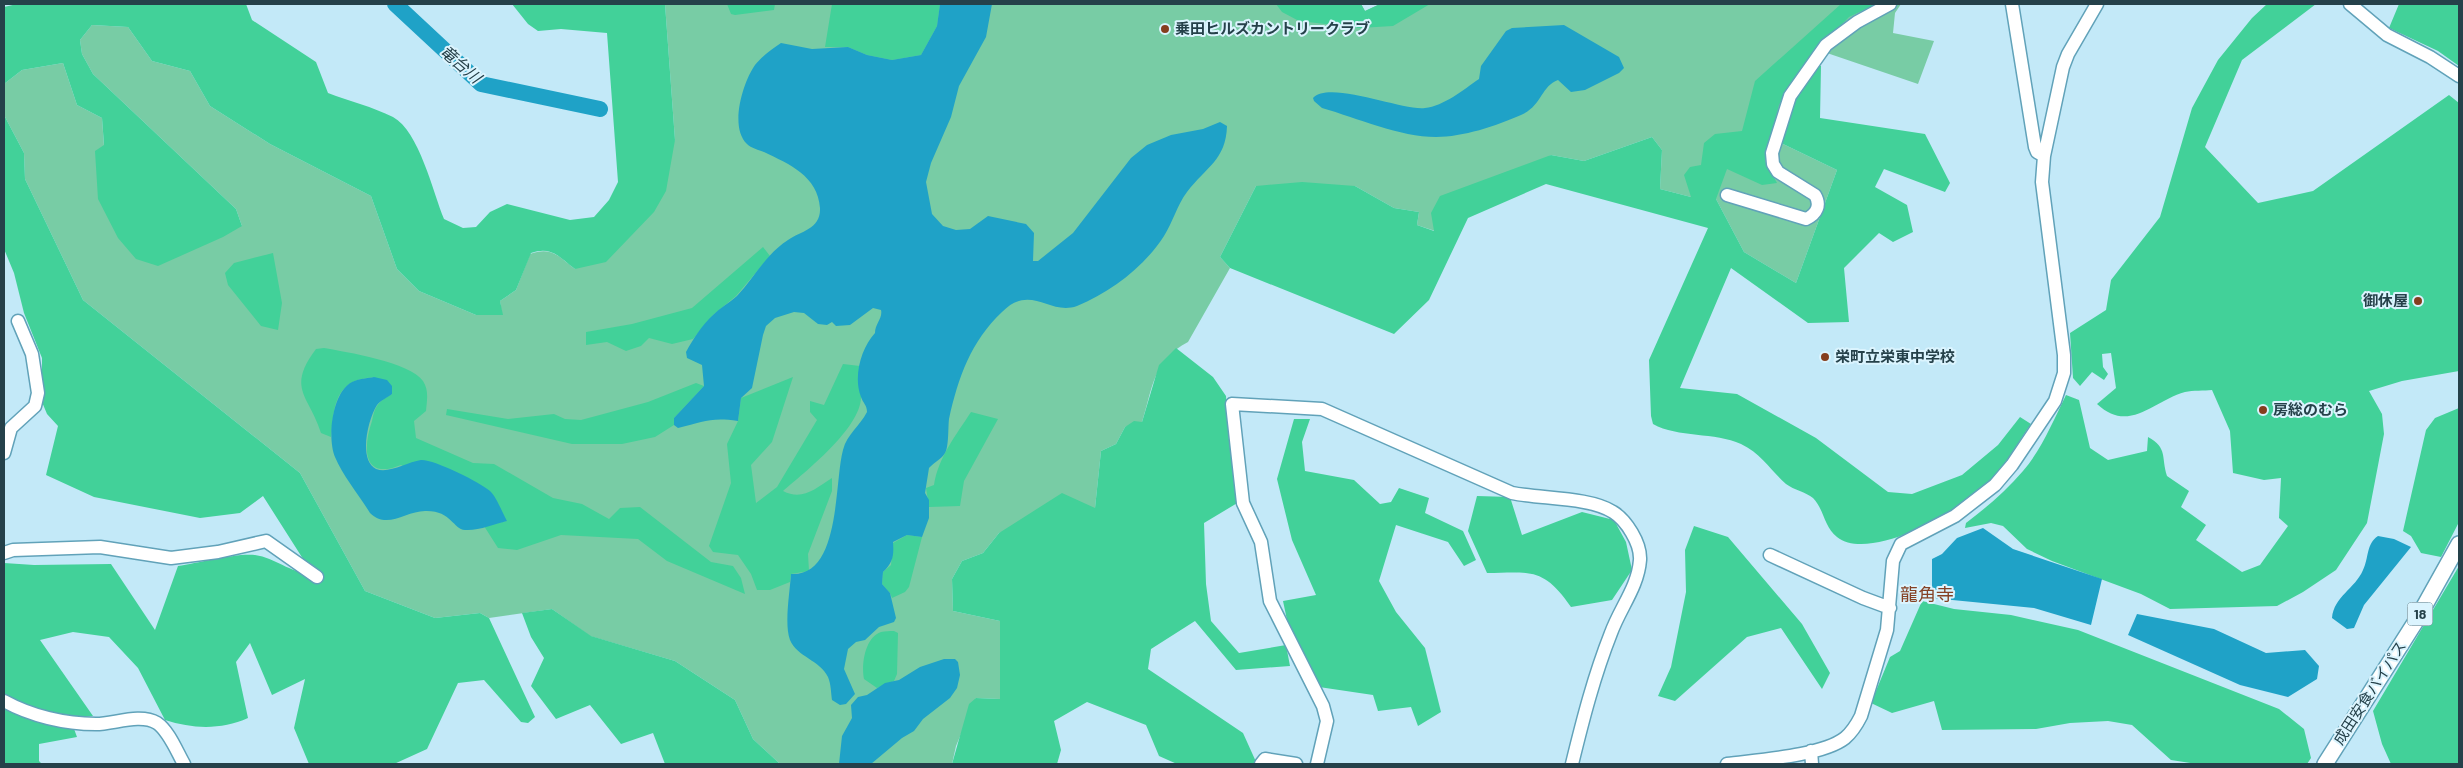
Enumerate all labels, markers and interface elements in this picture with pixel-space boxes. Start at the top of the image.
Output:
place label: 乗田ヒルズカントリークラブ [1175,19,1370,37]
marker: 乗田ヒルズカントリークラブ [1159,23,1171,35]
water label: 竜台川 [437,41,487,88]
place label: 御休屋 [2363,291,2408,309]
marker: 御休屋 [2412,295,2424,307]
place label: 栄町立栄東中学校 [1835,347,1955,365]
marker: 栄町立栄東中学校 [1819,351,1831,363]
place label: 房総のむら [2273,400,2348,418]
marker: 房総のむら [2257,404,2269,416]
district label: 龍角寺 [1900,583,1954,605]
road number: 18 [2408,602,2432,626]
street label: 成田安食バイパス [2329,637,2409,748]

